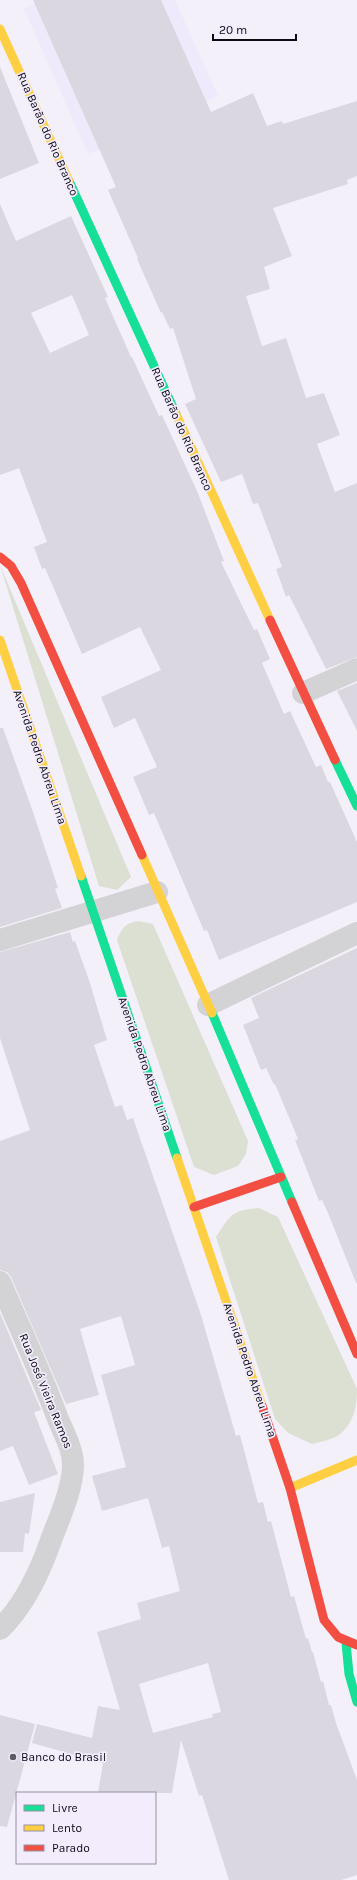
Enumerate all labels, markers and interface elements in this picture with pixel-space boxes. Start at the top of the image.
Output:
scale bar [213,16,296,42]
text: 20 m [219,23,247,37]
street label: Rua Barão do Rio Branco [14,70,82,198]
street label: Rua Barão do Rio Branco [148,365,216,493]
street label: Avenida Pedro Abreu Lima [10,688,70,826]
street label: Avenida Pedro Abreu Lima [115,995,175,1133]
street label: Avenida Pedro Abreu Lima [220,1301,280,1439]
street label: Rua José Vieira Ramos [17,1331,75,1451]
place label: Banco do Brasil [21,1750,106,1764]
marker: Banco do Brasil [8,1752,18,1762]
legend [16,1792,156,1864]
text: Livre [52,1801,78,1815]
text: Lento [52,1821,82,1835]
text: Parado [52,1841,90,1855]

